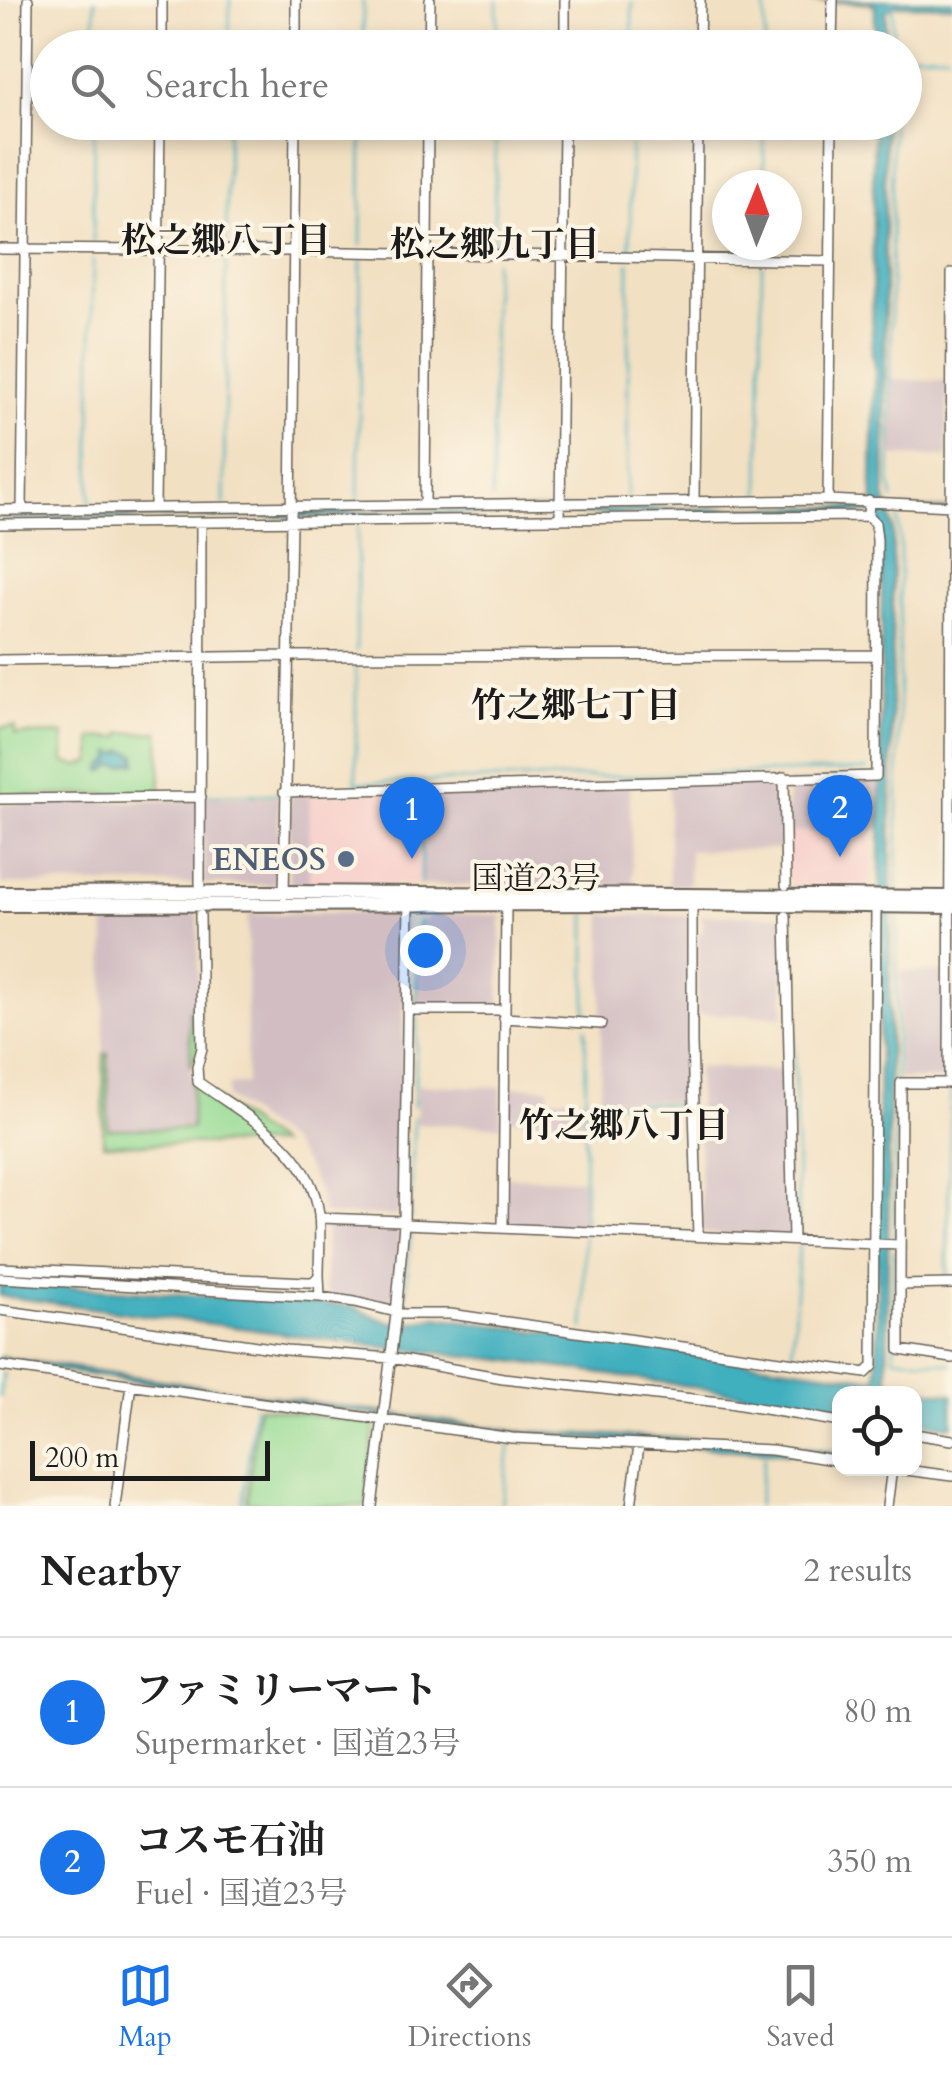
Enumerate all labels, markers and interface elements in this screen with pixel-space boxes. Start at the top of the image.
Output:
search box [30,30,922,140]
icon: search [65,58,120,113]
text: Search here [145,59,329,111]
north arrow [712,170,802,260]
district label: 松之郷八丁目 [121,217,331,265]
district label: 松之郷九丁目 [390,221,600,269]
district label: 竹之郷七丁目 [471,682,681,730]
pin: 2 [808,774,872,857]
pin: 1 [380,776,444,859]
place label: ENEOS [212,838,326,882]
marker: ENEOS [335,848,357,870]
street label: 国道23号 [472,857,600,901]
your location [400,925,451,976]
district label: 竹之郷八丁目 [519,1102,729,1150]
map controls [832,1386,922,1476]
button: locate [832,1386,922,1476]
scale bar [30,1436,270,1480]
text: 200 m [45,1439,119,1477]
text: Nearby [40,1543,182,1600]
text: 2 results [804,1549,912,1593]
text: ファミリーマート [135,1665,438,1717]
text: 1 [64,1690,81,1734]
text: 80 m [844,1690,912,1734]
text: Supermarket · 国道23号 [135,1722,460,1766]
text: コスモ石油 [135,1815,325,1867]
text: 2 [64,1840,81,1884]
text: 350 m [827,1840,912,1884]
text: Fuel · 国道23号 [135,1872,348,1916]
tab: Map [118,1958,173,2056]
tab: Directions [408,1958,531,2056]
tab: Saved [766,1958,834,2056]

